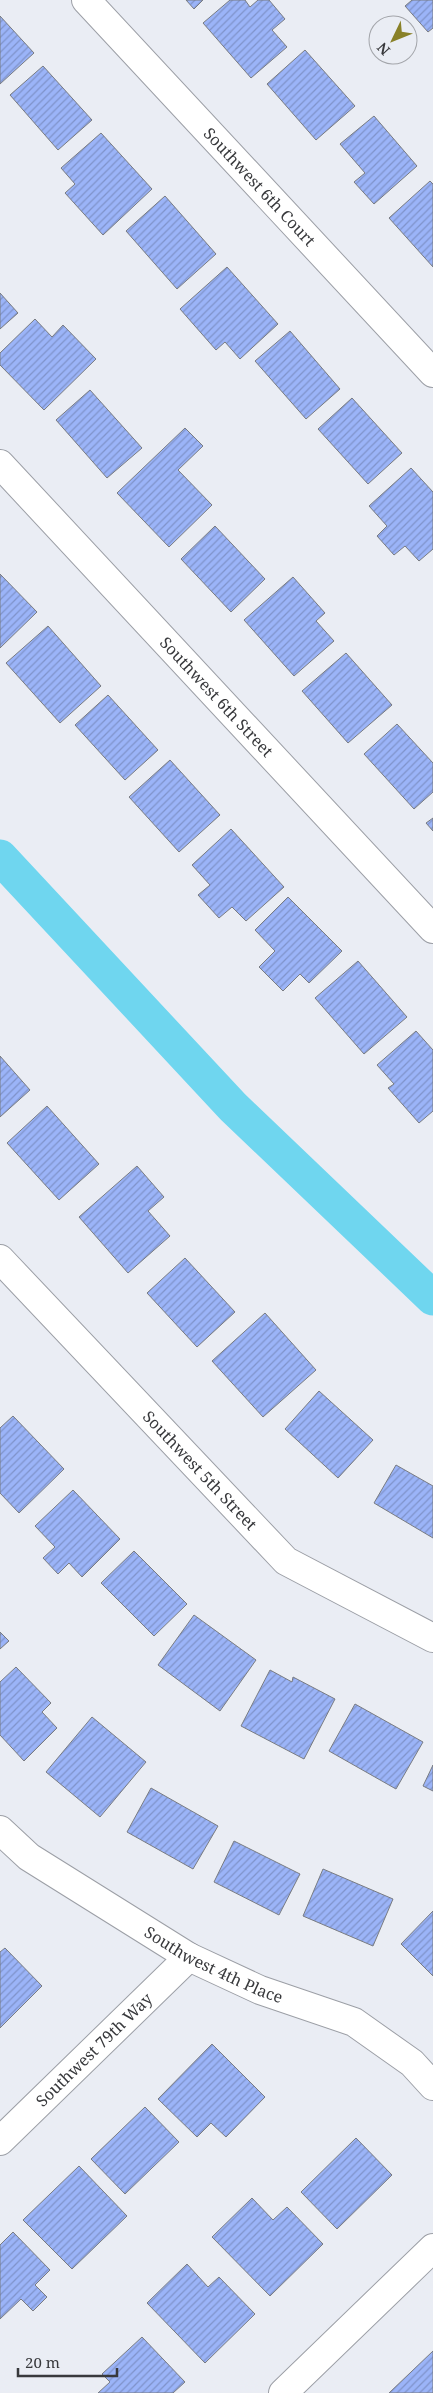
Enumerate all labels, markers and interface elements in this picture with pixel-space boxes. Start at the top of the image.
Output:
north arrow [368,15,418,65]
text: N [372,39,394,60]
street label: Southwest 6th Court [199,123,321,251]
street label: Southwest 6th Street [155,632,278,762]
street label: Southwest 5th Street [138,1406,262,1535]
street label: Southwest 4th Place [140,1921,286,2008]
street label: Southwest 79th Way [31,1987,158,2111]
scale bar [18,2346,116,2378]
text: 20 m [25,2352,60,2372]

